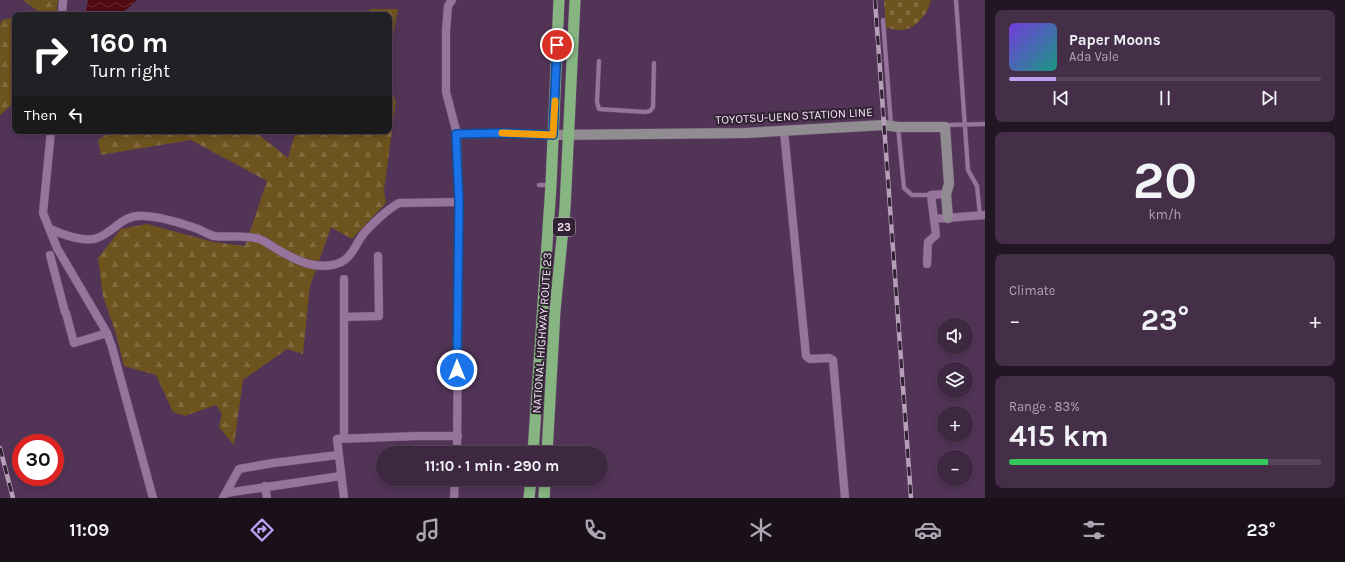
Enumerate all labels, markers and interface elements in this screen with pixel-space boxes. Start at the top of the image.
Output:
text: 160 m [90,26,168,59]
icon: right [24,28,76,80]
pin [540,28,574,62]
text: Paper Moons [1069,31,1161,49]
icon: arrive [546,34,568,56]
text: Ada Vale [1069,49,1119,64]
text: Turn right [90,60,170,82]
icon: previous [1050,87,1072,109]
icon: pause [1154,87,1176,109]
icon: next [1258,87,1280,109]
icon: left [65,104,87,126]
street label: TOYOTSU-UENO STATION LINE [715,105,873,127]
text: Then [24,106,57,124]
text: 20 [1133,150,1197,211]
text: km/h [1149,207,1181,222]
road number: 23 [553,218,575,236]
street label: NATIONAL HIGHWAY ROUTE 23 [529,252,555,414]
text: Climate [1009,283,1055,298]
text: 23° [1141,302,1189,338]
text: − [1009,308,1021,334]
text: + [1309,308,1321,334]
map controls [937,318,973,486]
button: sound [937,318,973,354]
position arrow [436,349,478,391]
button: layers [937,362,973,398]
text: Range · 83% [1009,399,1080,414]
button: + [937,406,973,442]
text: 415 km [1009,418,1109,454]
speed limit sign: 30 [12,434,64,486]
button: − [937,450,973,486]
text: 11:10 · 1 min · 290 m [425,457,559,475]
icon: directions [248,516,276,544]
icon: music [414,516,442,544]
icon: phone [581,516,609,544]
icon: climate [747,516,775,544]
icon: car [914,516,942,544]
icon: filters [1080,516,1108,544]
text: 11:09 [69,519,109,541]
text: 23° [1247,519,1276,541]

